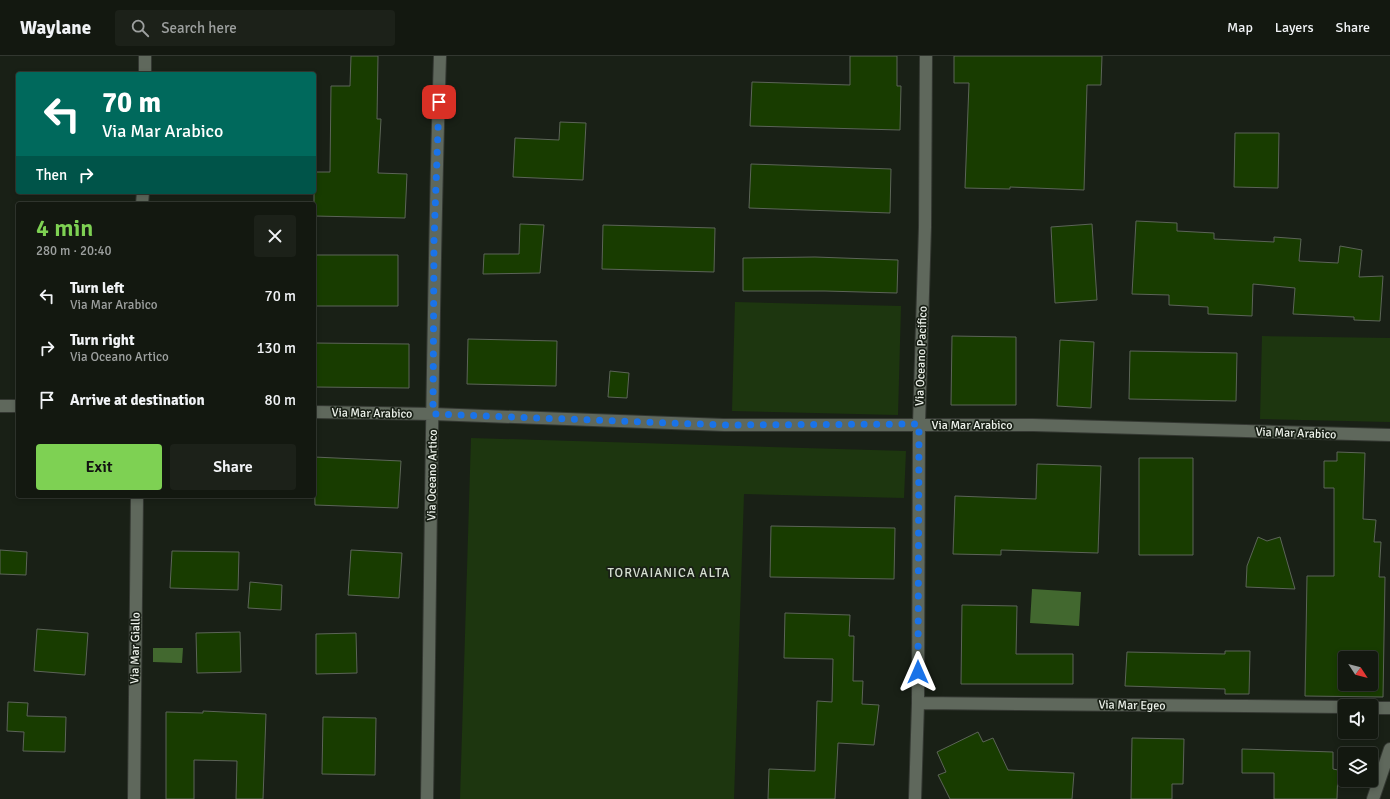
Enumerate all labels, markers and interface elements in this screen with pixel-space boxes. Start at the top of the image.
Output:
search box [115,10,395,46]
text: Waylane [20,16,91,40]
icon: search [129,17,151,39]
text: Search here [161,19,237,37]
text: Map [1227,19,1253,36]
text: Layers [1275,19,1314,36]
text: Share [1336,19,1370,36]
pin [422,85,456,119]
text: 70 m [102,86,161,120]
icon: left [36,88,88,140]
icon: arrive [428,91,450,113]
text: Via Mar Arabico [102,120,223,142]
icon: right [75,164,97,186]
text: Then [36,166,67,184]
text: 4 min [36,213,93,243]
button: close [254,215,296,257]
text: 280 m · 20:40 [36,243,112,259]
text: Turn left [70,279,124,297]
icon: left [36,285,58,307]
text: 70 m [265,287,296,305]
text: Via Mar Arabico [70,297,158,313]
street label: Via Oceano Pacifico [912,306,931,406]
text: Turn right [70,331,135,349]
icon: right [36,337,58,359]
text: 130 m [256,339,296,357]
text: Via Oceano Artico [70,349,169,365]
icon: arrive [36,389,58,411]
text: Arrive at destination [70,391,205,409]
text: 80 m [265,391,296,409]
street label: Via Mar Arabico [331,405,413,422]
street label: Via Mar Arabico [932,418,1012,433]
street label: Via Mar Arabico [1255,425,1337,442]
street label: Via Oceano Artico [424,429,441,521]
button: Exit [36,444,162,490]
button: Share [170,444,296,490]
district label: TORVAIANICA ALTA [608,565,730,581]
street label: Via Mar Giallo [127,612,144,684]
position arrow [897,651,939,693]
north arrow [1338,651,1378,691]
map controls [1338,651,1378,787]
street label: Via Mar Egeo [1098,697,1166,714]
button: sound [1338,699,1378,739]
button: layers [1338,747,1378,787]

